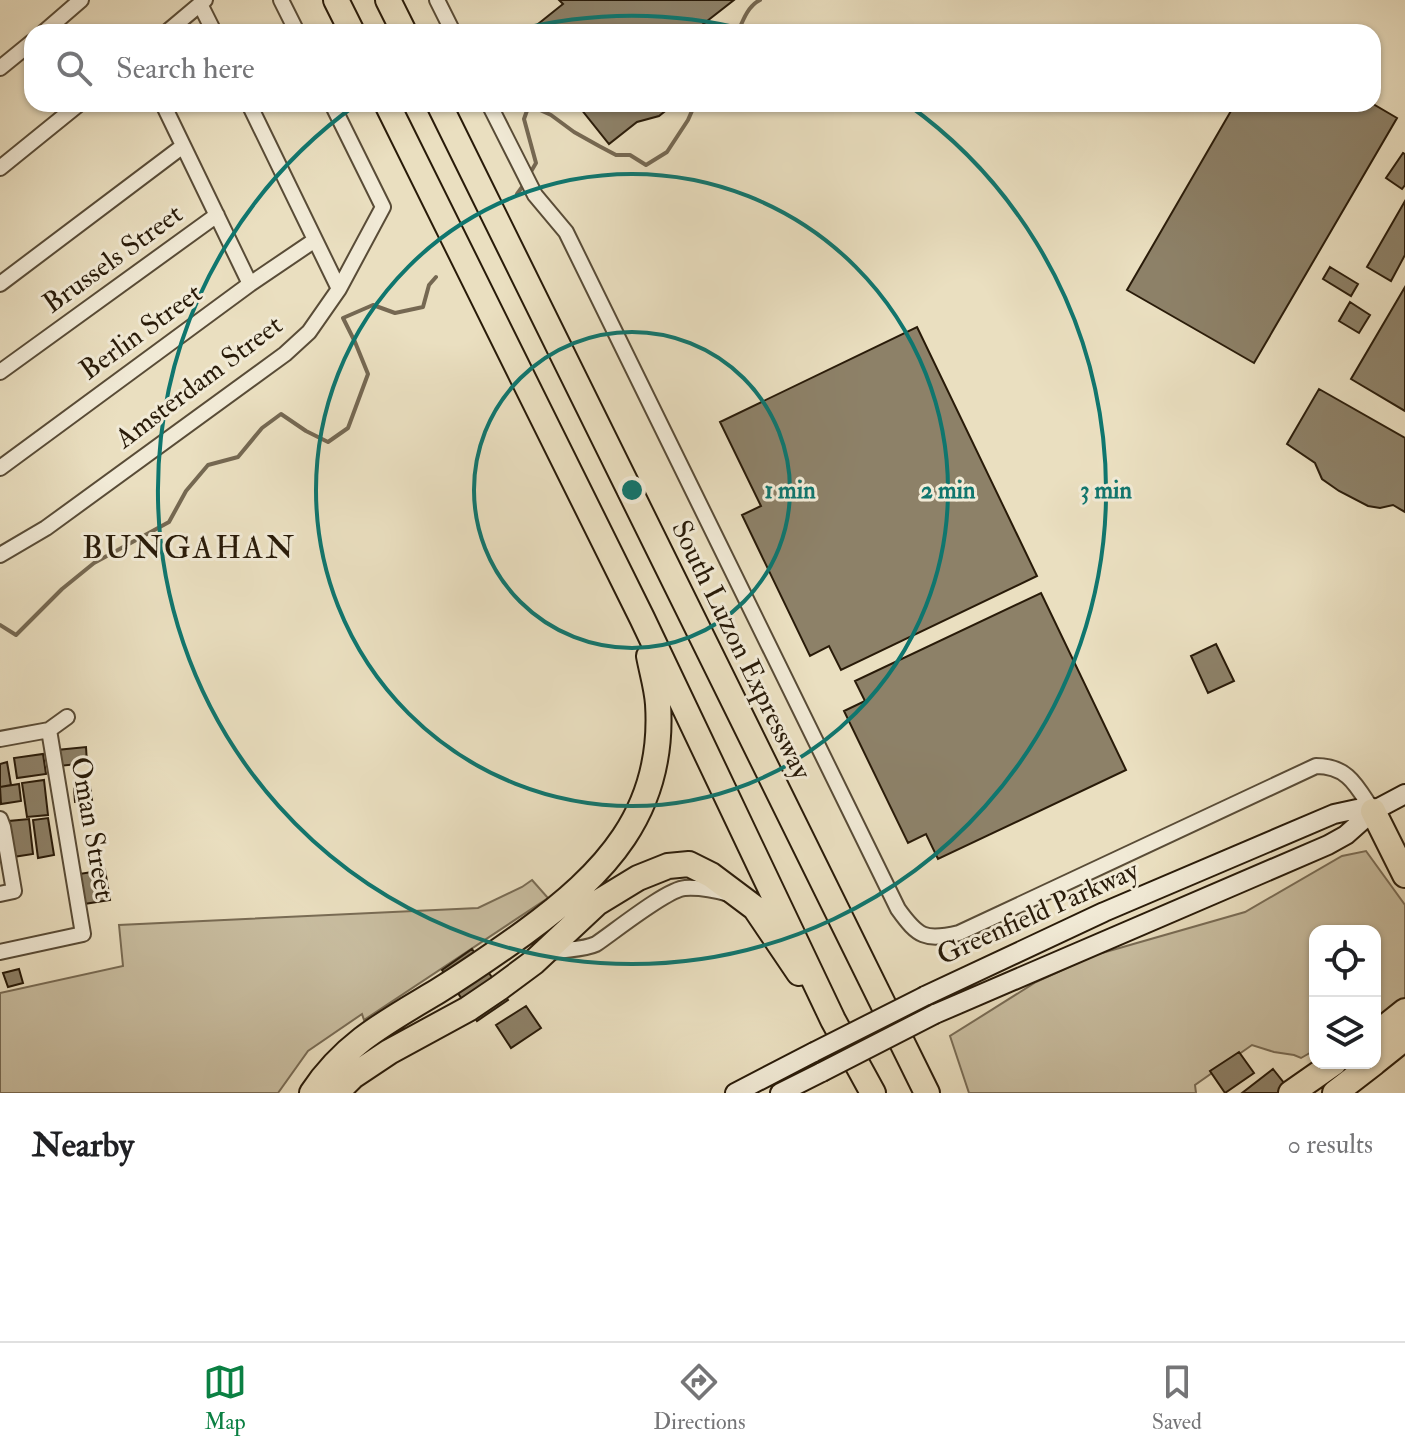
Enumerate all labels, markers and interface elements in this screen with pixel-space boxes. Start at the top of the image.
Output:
search box [24,24,1381,112]
icon: search [52,46,96,90]
text: Search here [116,50,255,87]
street label: Brussels Street [36,197,190,321]
street label: Berlin Street [73,276,209,388]
street label: Amsterdam Street [108,308,290,457]
text: 1 min [765,475,816,506]
text: 2 min [921,475,976,506]
text: 3 min [1080,475,1132,506]
centre of rings [618,476,646,504]
street label: South Luzon Expressway [663,515,819,786]
district label: BUNGAHAN [82,528,296,568]
street label: Oman Street [62,754,122,902]
street label: Greenfield Parkway [932,853,1145,973]
map controls [1309,925,1381,1069]
button: locate [1309,925,1381,997]
button: layers [1309,997,1381,1069]
text: Nearby [32,1124,134,1167]
text: 0 results [1288,1129,1373,1161]
tab: Map [203,1360,247,1436]
tab: Directions [653,1360,746,1436]
tab: Saved [1152,1360,1202,1436]

